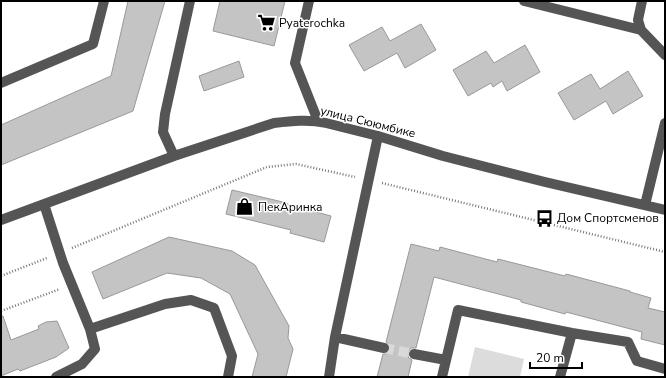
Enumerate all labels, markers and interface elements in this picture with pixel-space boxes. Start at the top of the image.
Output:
supermarket icon: Pyaterochka [256,13,276,33]
place label: Pyaterochka [279,15,345,31]
street label: улица Сююмбике [319,102,417,142]
shop icon: ПекАринка [235,197,255,217]
place label: ПекАринка [258,199,323,215]
bus stop icon: Дом Спортсменов [534,208,554,228]
place label: Дом Спортсменов [557,210,659,226]
scale bar [530,344,582,370]
text: 20 m [536,350,564,366]

